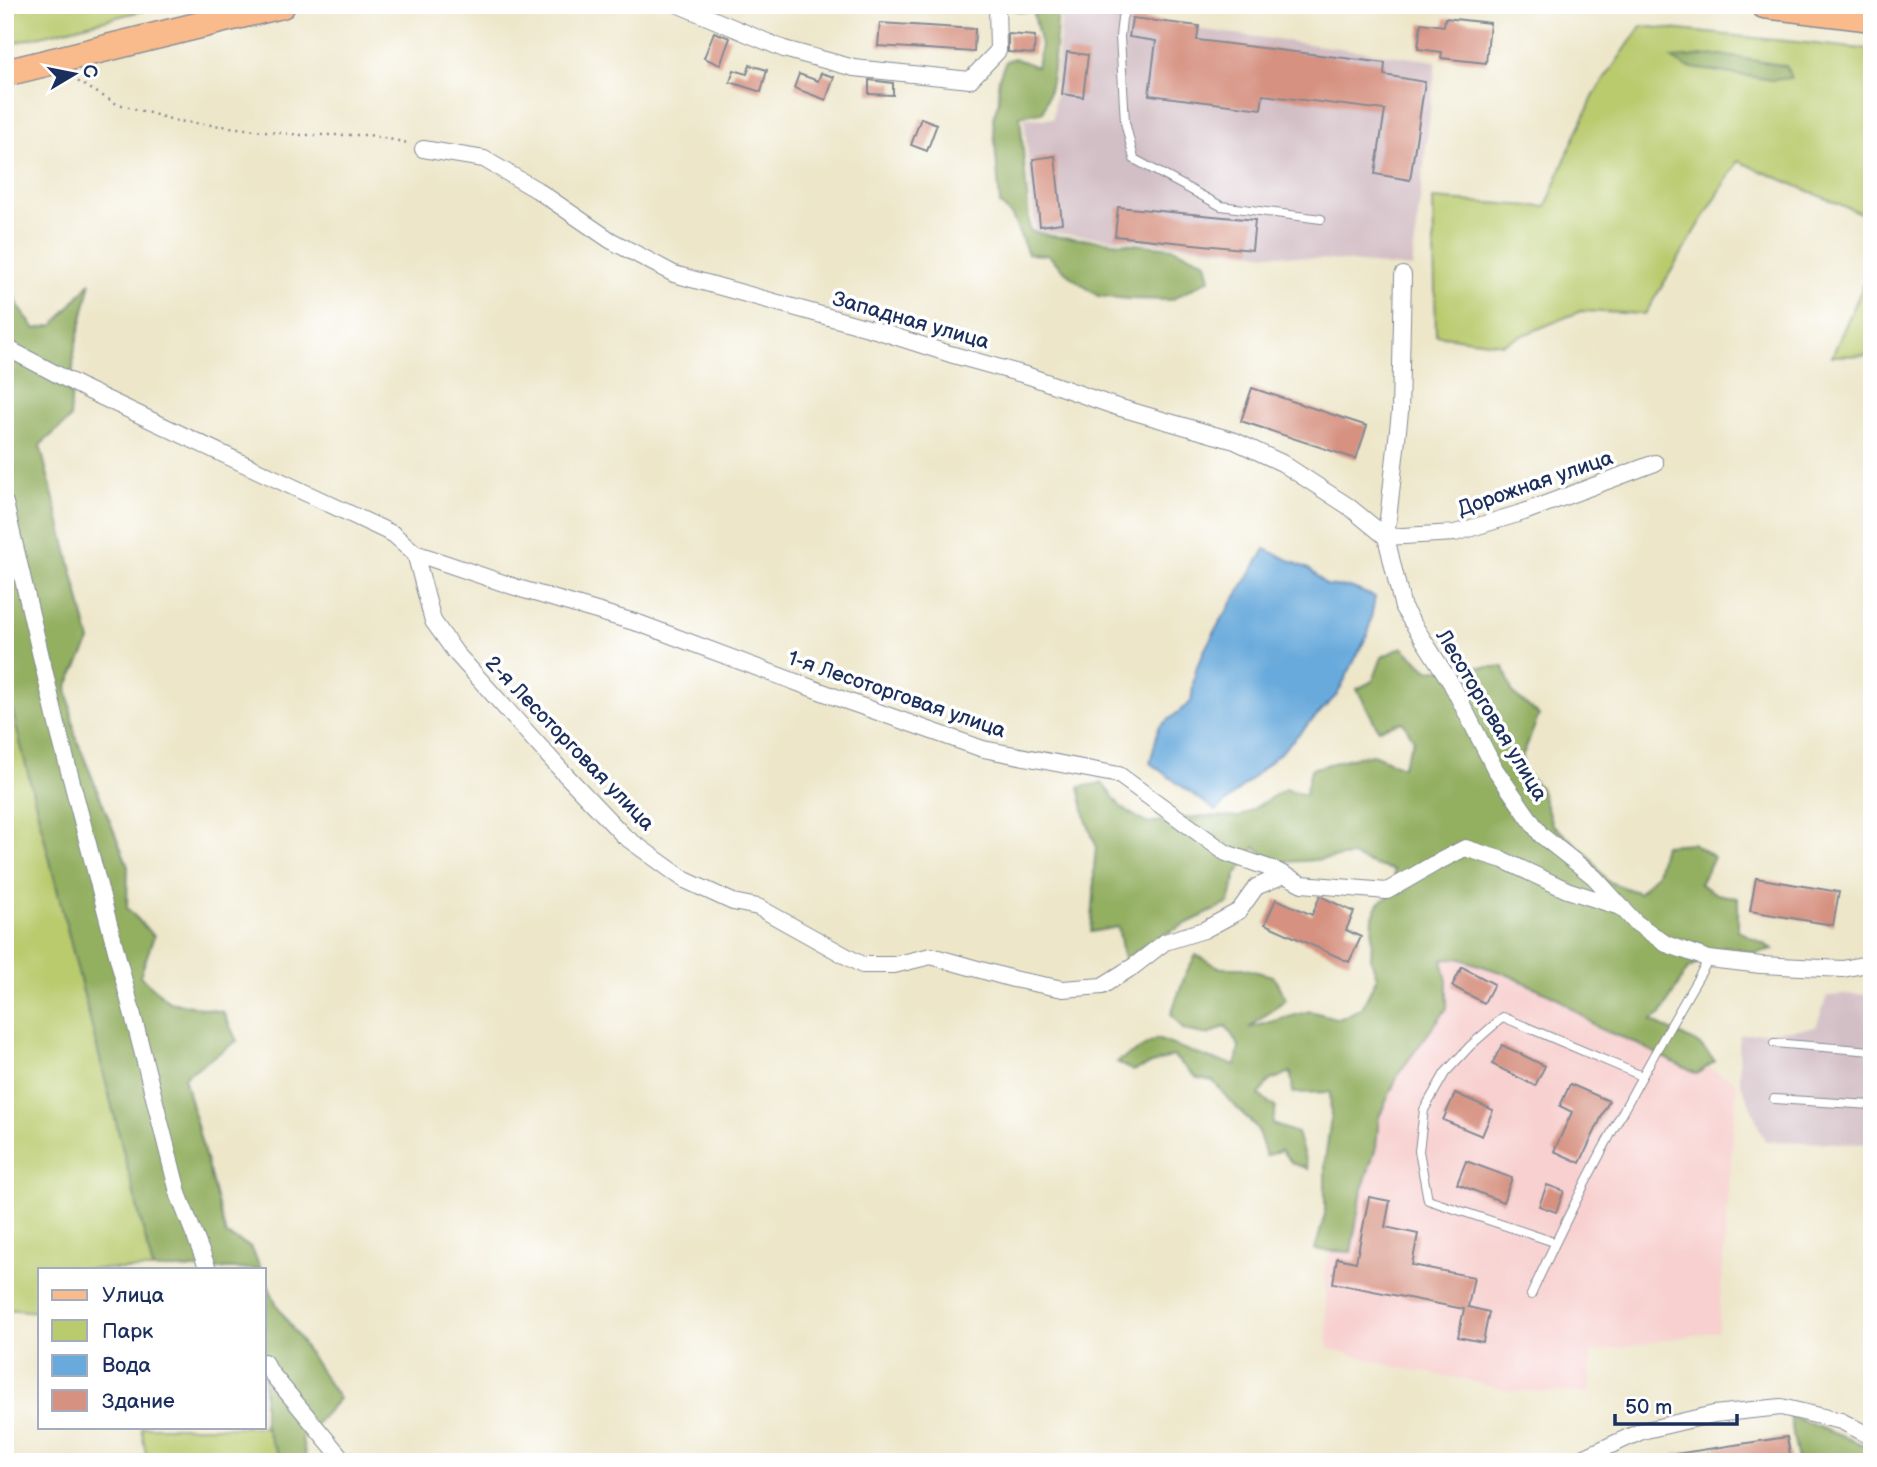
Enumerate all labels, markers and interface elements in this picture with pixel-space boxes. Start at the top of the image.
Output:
north arrow [38,38,108,108]
text: С [77,63,102,80]
street label: Западная улица [830,286,993,355]
street label: Дорожная улица [1454,445,1617,522]
street label: Лесоторговая улица [1430,624,1553,806]
street label: 1-я Лесоторговая улица [785,645,1010,744]
street label: 2-я Лесоторговая улица [480,651,660,836]
legend [38,1268,266,1428]
text: Улица [102,1283,165,1308]
text: Парк [102,1319,153,1344]
text: Вода [102,1353,151,1378]
scale bar [1615,1383,1737,1427]
text: Здание [102,1389,175,1414]
text: 50 m [1625,1395,1672,1420]

